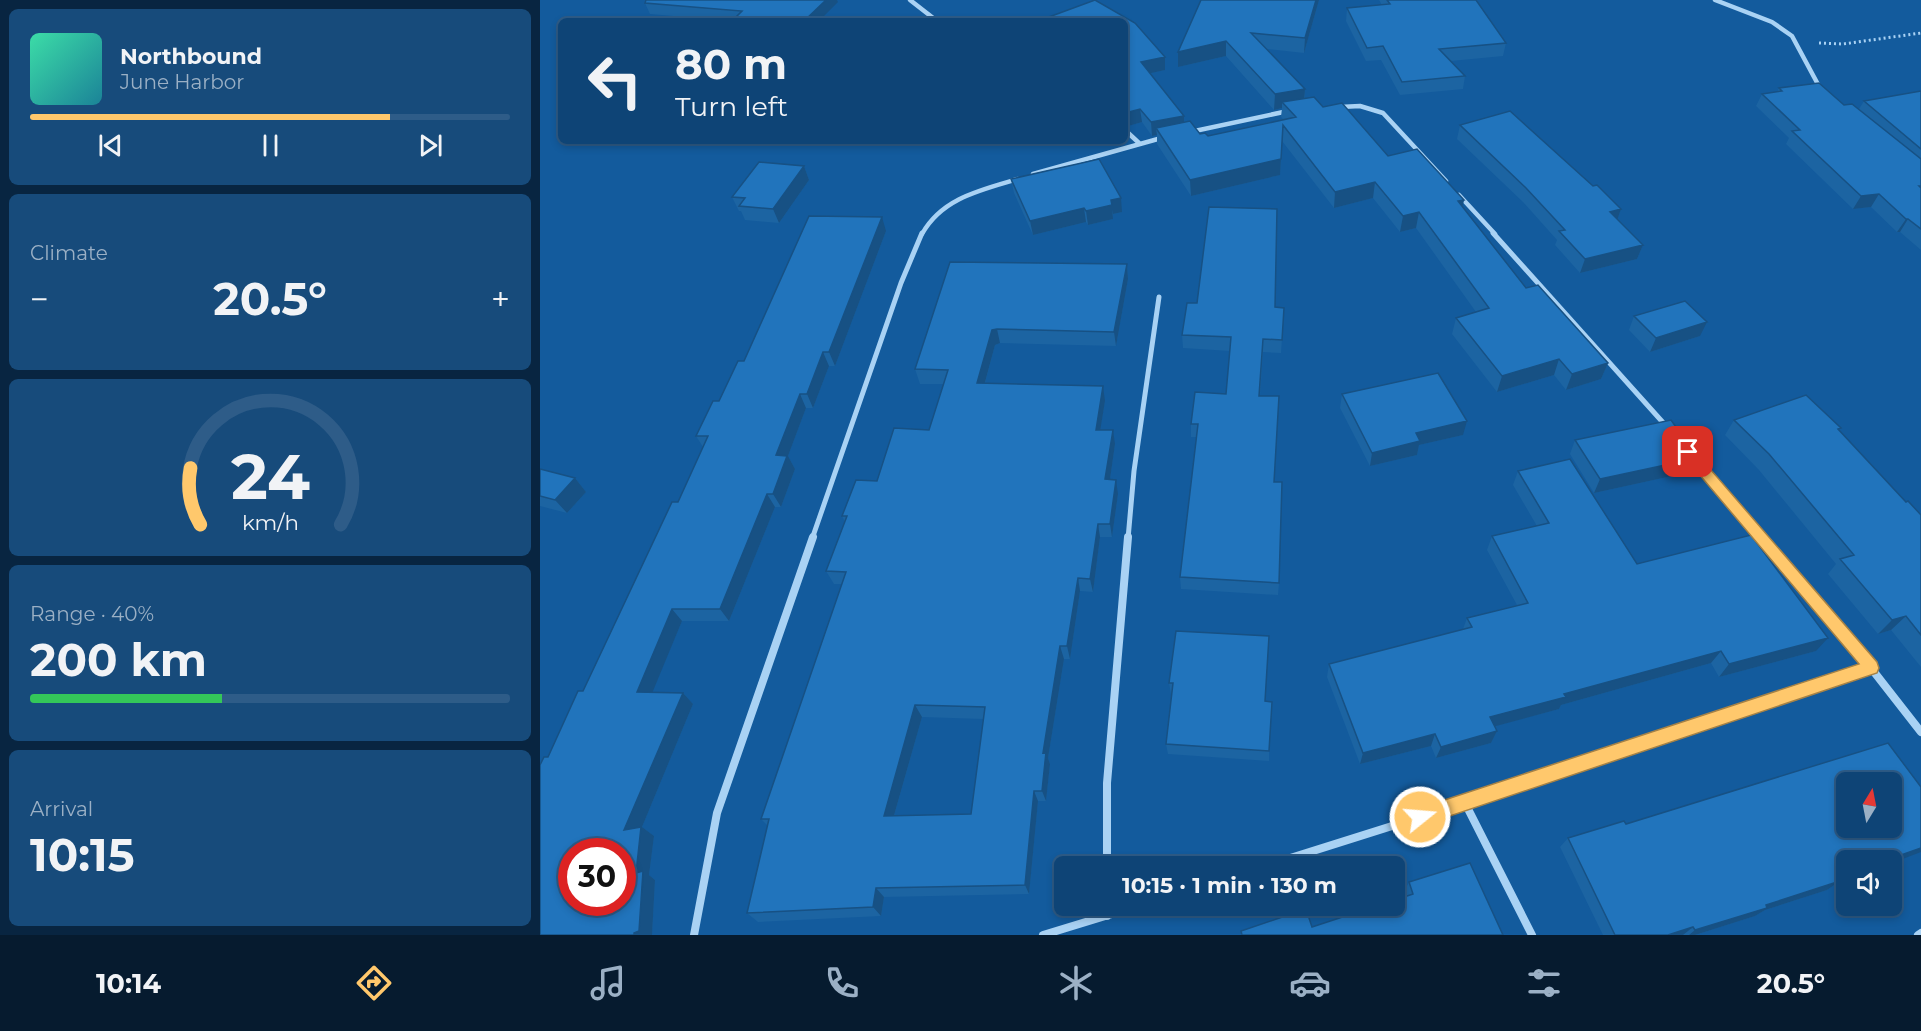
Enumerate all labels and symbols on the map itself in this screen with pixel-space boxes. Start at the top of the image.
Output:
pin [1662,426,1713,477]
north arrow [1836,772,1902,838]
position arrow [1388,785,1452,849]
speed limit sign: 30 [558,838,636,916]

